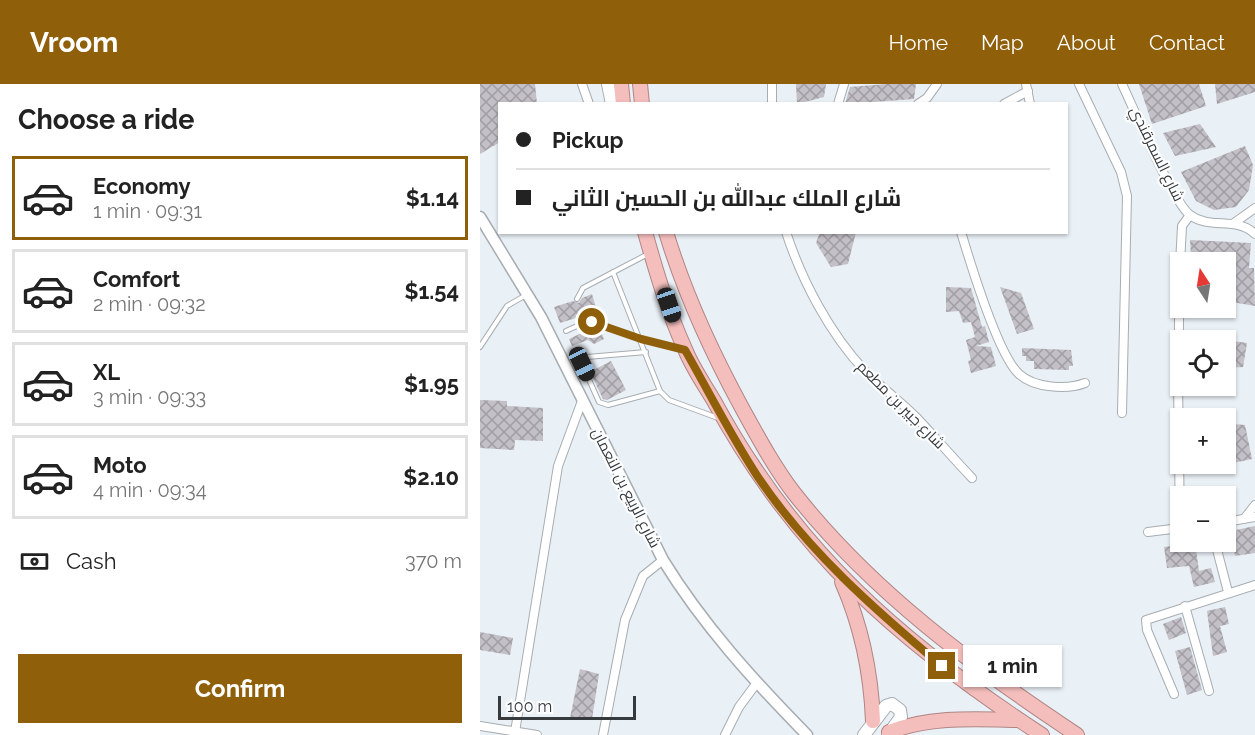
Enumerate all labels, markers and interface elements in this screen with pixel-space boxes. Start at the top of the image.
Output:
text: Vroom [30,26,118,59]
text: Home [889,30,948,55]
text: Map [981,30,1024,55]
text: About [1057,30,1116,55]
text: Contact [1149,30,1225,55]
text: Choose a ride [18,104,194,135]
street label: شارع السمرقندي [1124,104,1188,206]
text: Pickup [552,127,624,153]
icon: car [21,171,75,225]
text: Economy [93,173,191,199]
text: $1.14 [406,185,459,211]
text: شارع الملك عبدالله بن الحسين الثاني [552,185,901,211]
text: 1 min · 09:31 [93,199,202,223]
north arrow [1170,252,1236,318]
map controls [1170,252,1236,552]
icon: car [21,264,75,318]
text: Comfort [93,266,180,292]
text: $1.54 [404,278,459,304]
car [655,285,683,325]
text: 2 min · 09:32 [93,292,206,316]
route start [578,308,605,335]
button: locate [1170,330,1236,396]
car [566,344,598,384]
icon: car [21,357,75,411]
street label: شارع جبير بن مطعم [852,357,949,454]
text: XL [93,359,120,385]
text: $1.95 [404,371,459,397]
text: 3 min · 09:33 [93,385,206,409]
button: + [1170,408,1236,474]
street label: شارع الربيع بن النعمان [586,425,664,552]
icon: car [21,450,75,504]
text: Moto [93,452,147,478]
text: $2.10 [403,464,459,490]
text: 4 min · 09:34 [93,478,207,502]
button: − [1170,486,1236,552]
icon: cash [18,545,51,578]
text: Cash [66,548,117,574]
text: 370 m [405,549,462,573]
callout: 1 min [963,645,1062,687]
route end [928,652,955,679]
button: Confirm [18,654,462,723]
text: 1 min [987,654,1038,678]
scale bar [498,693,636,720]
text: 100 m [507,697,552,716]

